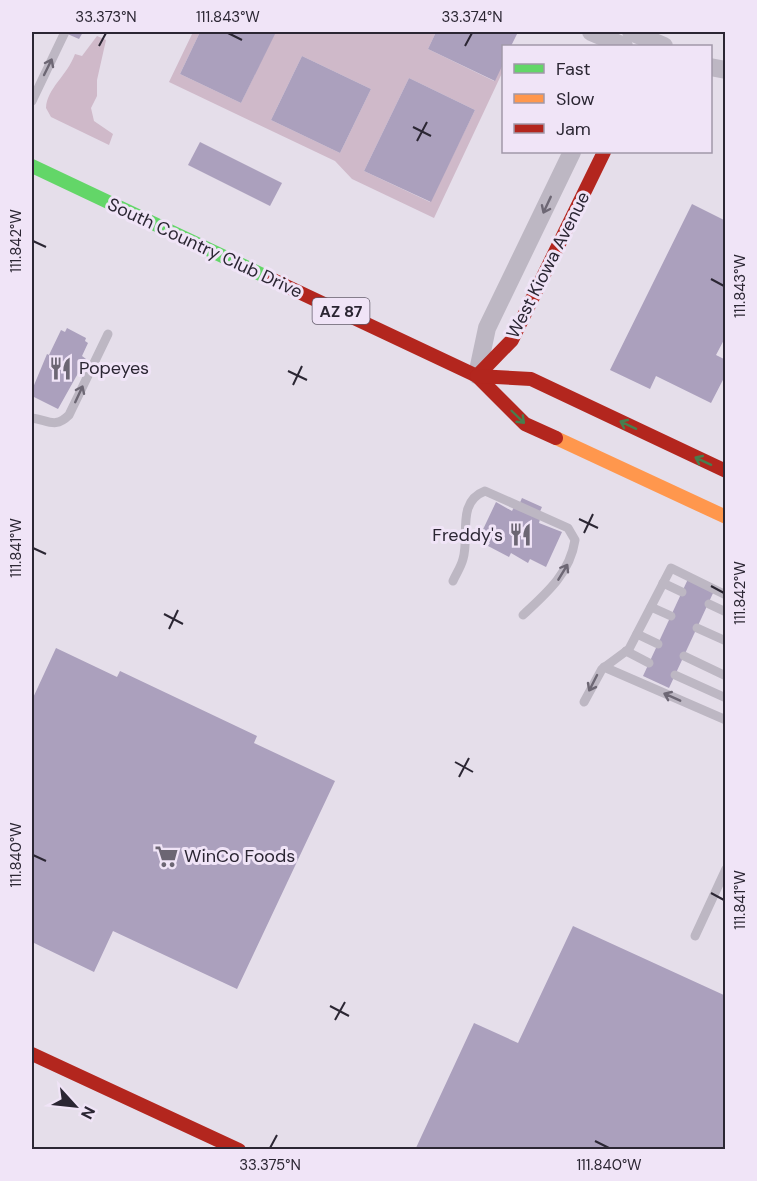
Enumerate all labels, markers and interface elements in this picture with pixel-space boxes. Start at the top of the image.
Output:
text: 33.373°N [75,7,137,27]
text: 111.843°W [196,7,260,27]
text: 33.374°N [441,7,503,27]
legend [502,45,712,153]
text: Fast [556,57,591,81]
one-way arrow [43,58,55,76]
text: Slow [556,87,595,111]
text: Jam [556,117,591,141]
street label: West Kiowa Avenue [501,188,595,342]
street label: South Country Club Drive [104,192,306,304]
one-way arrow [541,195,553,213]
text: 111.842°W [6,209,26,273]
text: 111.843°W [730,254,750,318]
road number: AZ 87 [312,298,370,324]
restaurant icon: Popeyes [48,355,74,381]
place label: Popeyes [79,356,149,380]
one-way arrow [74,386,86,404]
one-way arrow [511,410,526,425]
one-way arrow [620,419,638,431]
one-way arrow [695,454,713,466]
text: 111.841°W [6,518,26,578]
restaurant icon: Freddy's [508,522,534,548]
place label: Freddy's [432,523,503,547]
text: 111.842°W [730,561,750,625]
one-way arrow [558,564,570,581]
one-way arrow [587,674,599,692]
one-way arrow [663,691,681,702]
text: 111.840°W [6,822,26,888]
supermarket icon: WinCo Foods [153,843,179,869]
place label: WinCo Foods [184,844,295,868]
text: 111.841°W [730,870,750,930]
north arrow [45,1076,105,1136]
text: N [76,1103,100,1123]
text: 33.375°N [239,1155,301,1175]
text: 111.840°W [576,1155,642,1175]

